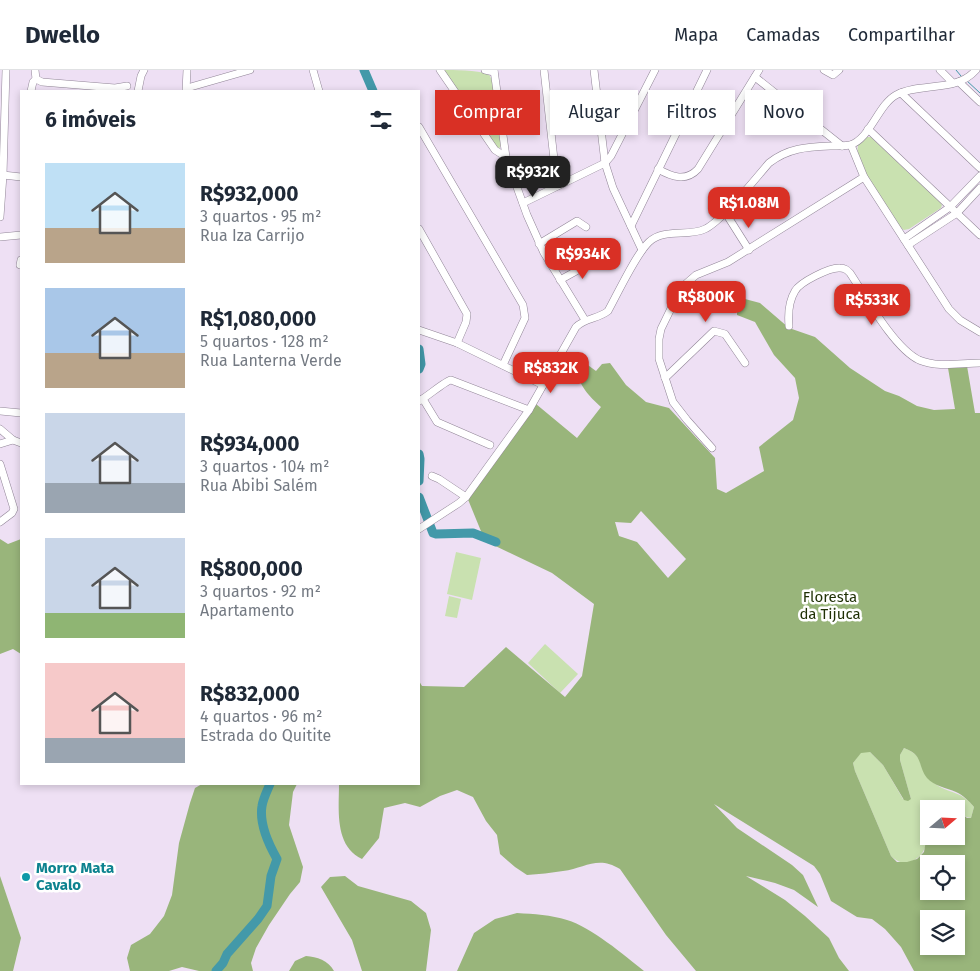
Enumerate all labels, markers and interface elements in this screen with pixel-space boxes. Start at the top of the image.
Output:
text: Dwello [25,21,100,49]
text: Mapa [674,24,718,46]
text: Camadas [746,24,820,46]
text: Compartilhar [848,24,955,46]
chip: Comprar [435,90,540,135]
chip: Alugar [550,90,638,135]
chip: Filtros [648,90,735,135]
chip: Novo [745,90,823,135]
icon: filters [367,106,395,134]
text: 6 imóveis [45,107,136,133]
pin: R$932K [492,156,574,198]
text: R$932K [506,162,560,181]
text: R$932,000 [200,181,298,207]
icon: home [85,183,145,243]
pin: R$1.08M [703,186,795,229]
text: R$1.08M [719,193,779,212]
text: 3 quartos · 95 m² [200,207,321,226]
text: Rua Iza Carrijo [200,226,305,245]
pin: R$934K [542,238,624,280]
text: R$934K [556,244,610,263]
pin: R$800K [665,280,747,323]
pin: R$533K [831,284,913,326]
text: R$800K [678,287,734,306]
text: R$533K [845,290,899,309]
text: R$1,080,000 [200,306,316,332]
icon: home [85,308,145,368]
text: 5 quartos · 128 m² [200,332,329,351]
text: Rua Lanterna Verde [200,351,342,370]
pin: R$832K [510,352,592,394]
text: R$832K [524,358,578,377]
text: R$934,000 [200,431,300,457]
icon: home [85,433,145,493]
text: 3 quartos · 104 m² [200,457,329,476]
text: Rua Abibi Salém [200,476,318,495]
text: R$800,000 [200,556,303,582]
icon: home [85,558,145,618]
text: 3 quartos · 92 m² [200,582,321,601]
park label: Floresta da Tijuca [799,588,861,623]
text: Apartamento [200,601,294,620]
text: R$832,000 [200,681,300,707]
icon: home [85,683,145,743]
text: 4 quartos · 96 m² [200,707,322,726]
text: Estrada do Quitite [200,726,331,745]
north arrow [920,800,965,845]
map controls [920,800,965,955]
button: locate [920,855,965,900]
place label: Morro Mata Cavalo [36,859,114,894]
marker: Morro Mata Cavalo [20,871,32,883]
button: layers [920,910,965,955]

